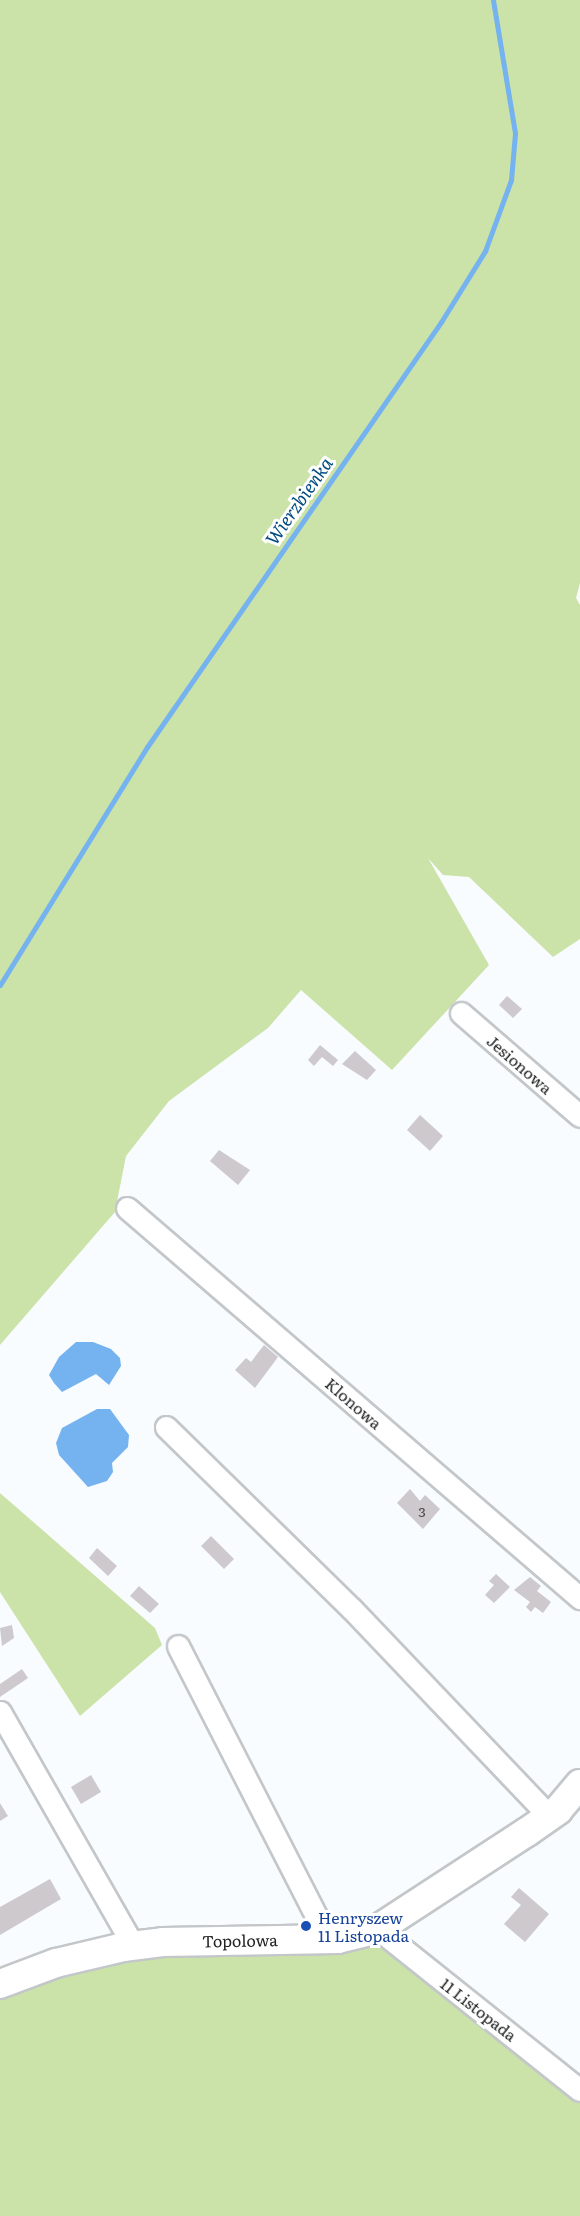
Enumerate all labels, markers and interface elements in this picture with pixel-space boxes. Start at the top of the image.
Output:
water label: Wierzbienka [261,453,337,549]
street label: Jesionowa [483,1030,557,1098]
street label: Klonowa [322,1373,386,1433]
house number: 3 [418,1503,426,1519]
place label: Henryszew 11 Listopada [318,1907,409,1945]
marker: Henryszew 11 Listopada [299,1919,313,1933]
street label: Topolowa [202,1930,278,1950]
street label: 11 Listopada [437,1973,521,2045]

